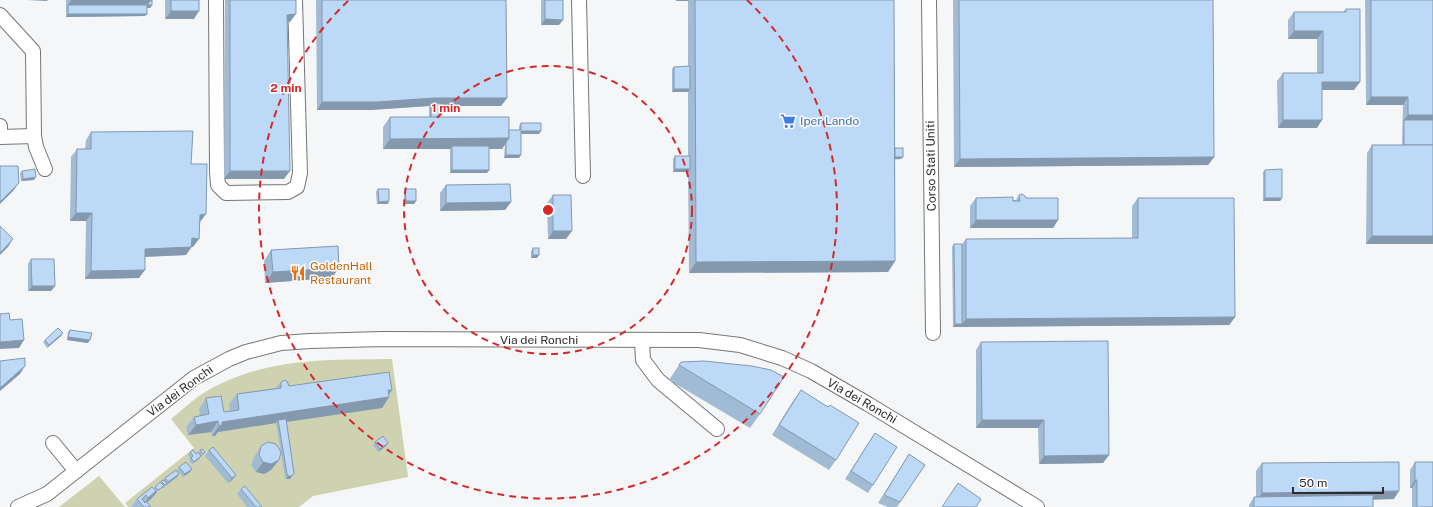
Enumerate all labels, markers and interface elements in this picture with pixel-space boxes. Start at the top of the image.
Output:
text: 2 min [270,81,302,95]
text: 1 min [432,101,460,115]
supermarket icon: Iper Lando [779,112,797,130]
place label: Iper Lando [800,114,859,128]
street label: Corso Stati Uniti [923,121,939,211]
centre of rings [541,203,555,217]
place label: GoldenHall Restaurant [310,259,373,287]
restaurant icon: GoldenHall Restaurant [289,264,307,282]
street label: Via dei Ronchi [500,333,578,347]
street label: Via dei Ronchi [144,362,216,420]
street label: Via dei Ronchi [825,375,899,427]
scale bar [1293,469,1383,495]
text: 50 m [1299,476,1327,490]

